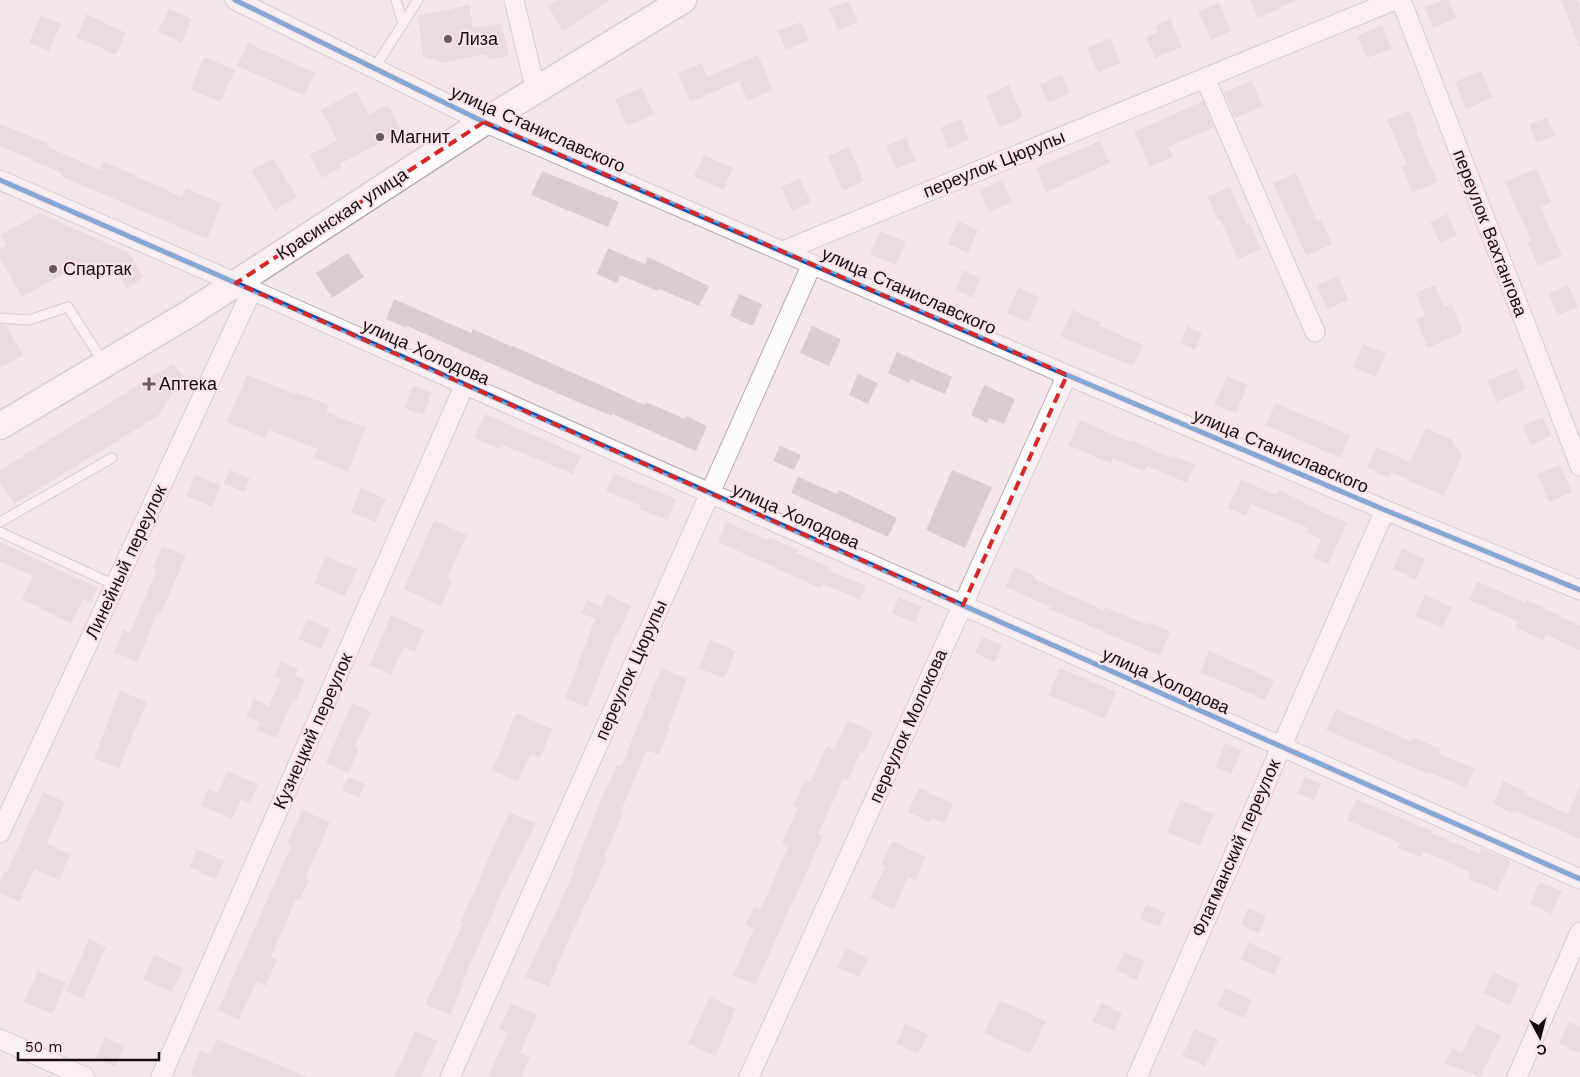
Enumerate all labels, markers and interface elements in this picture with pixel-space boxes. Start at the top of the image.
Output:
place label: Лиза [458,28,499,49]
marker: Лиза [442,33,454,45]
street label: улица Станиславского [448,81,629,177]
street label: переулок Цюрупы [920,125,1068,202]
place label: Магнит [390,126,450,147]
marker: Магнит [374,131,386,143]
street label: переулок Вахтангова [1449,146,1532,320]
street label: Красинская улица [272,163,412,264]
street label: улица Станиславского [819,243,1000,339]
place label: Спартак [63,258,131,279]
marker: Спартак [47,263,59,275]
street label: улица Холодова [359,314,494,389]
place label: Аптека [159,373,218,394]
marker: Аптека [143,378,155,390]
street label: улица Станиславского [1190,404,1372,497]
street label: улица Холодова [729,478,864,553]
street label: Линейный переулок [81,481,171,642]
street label: переулок Цюрупы [590,596,671,743]
street label: улица Холодова [1099,643,1234,718]
street label: переулок Молокова [864,645,951,806]
street label: Кузнецкий переулок [269,649,357,812]
street label: Флагманский переулок [1187,756,1284,940]
north arrow [1515,1012,1565,1062]
scale bar [18,1030,159,1062]
text: 50 m [25,1038,62,1056]
text: С [1536,1041,1548,1058]

